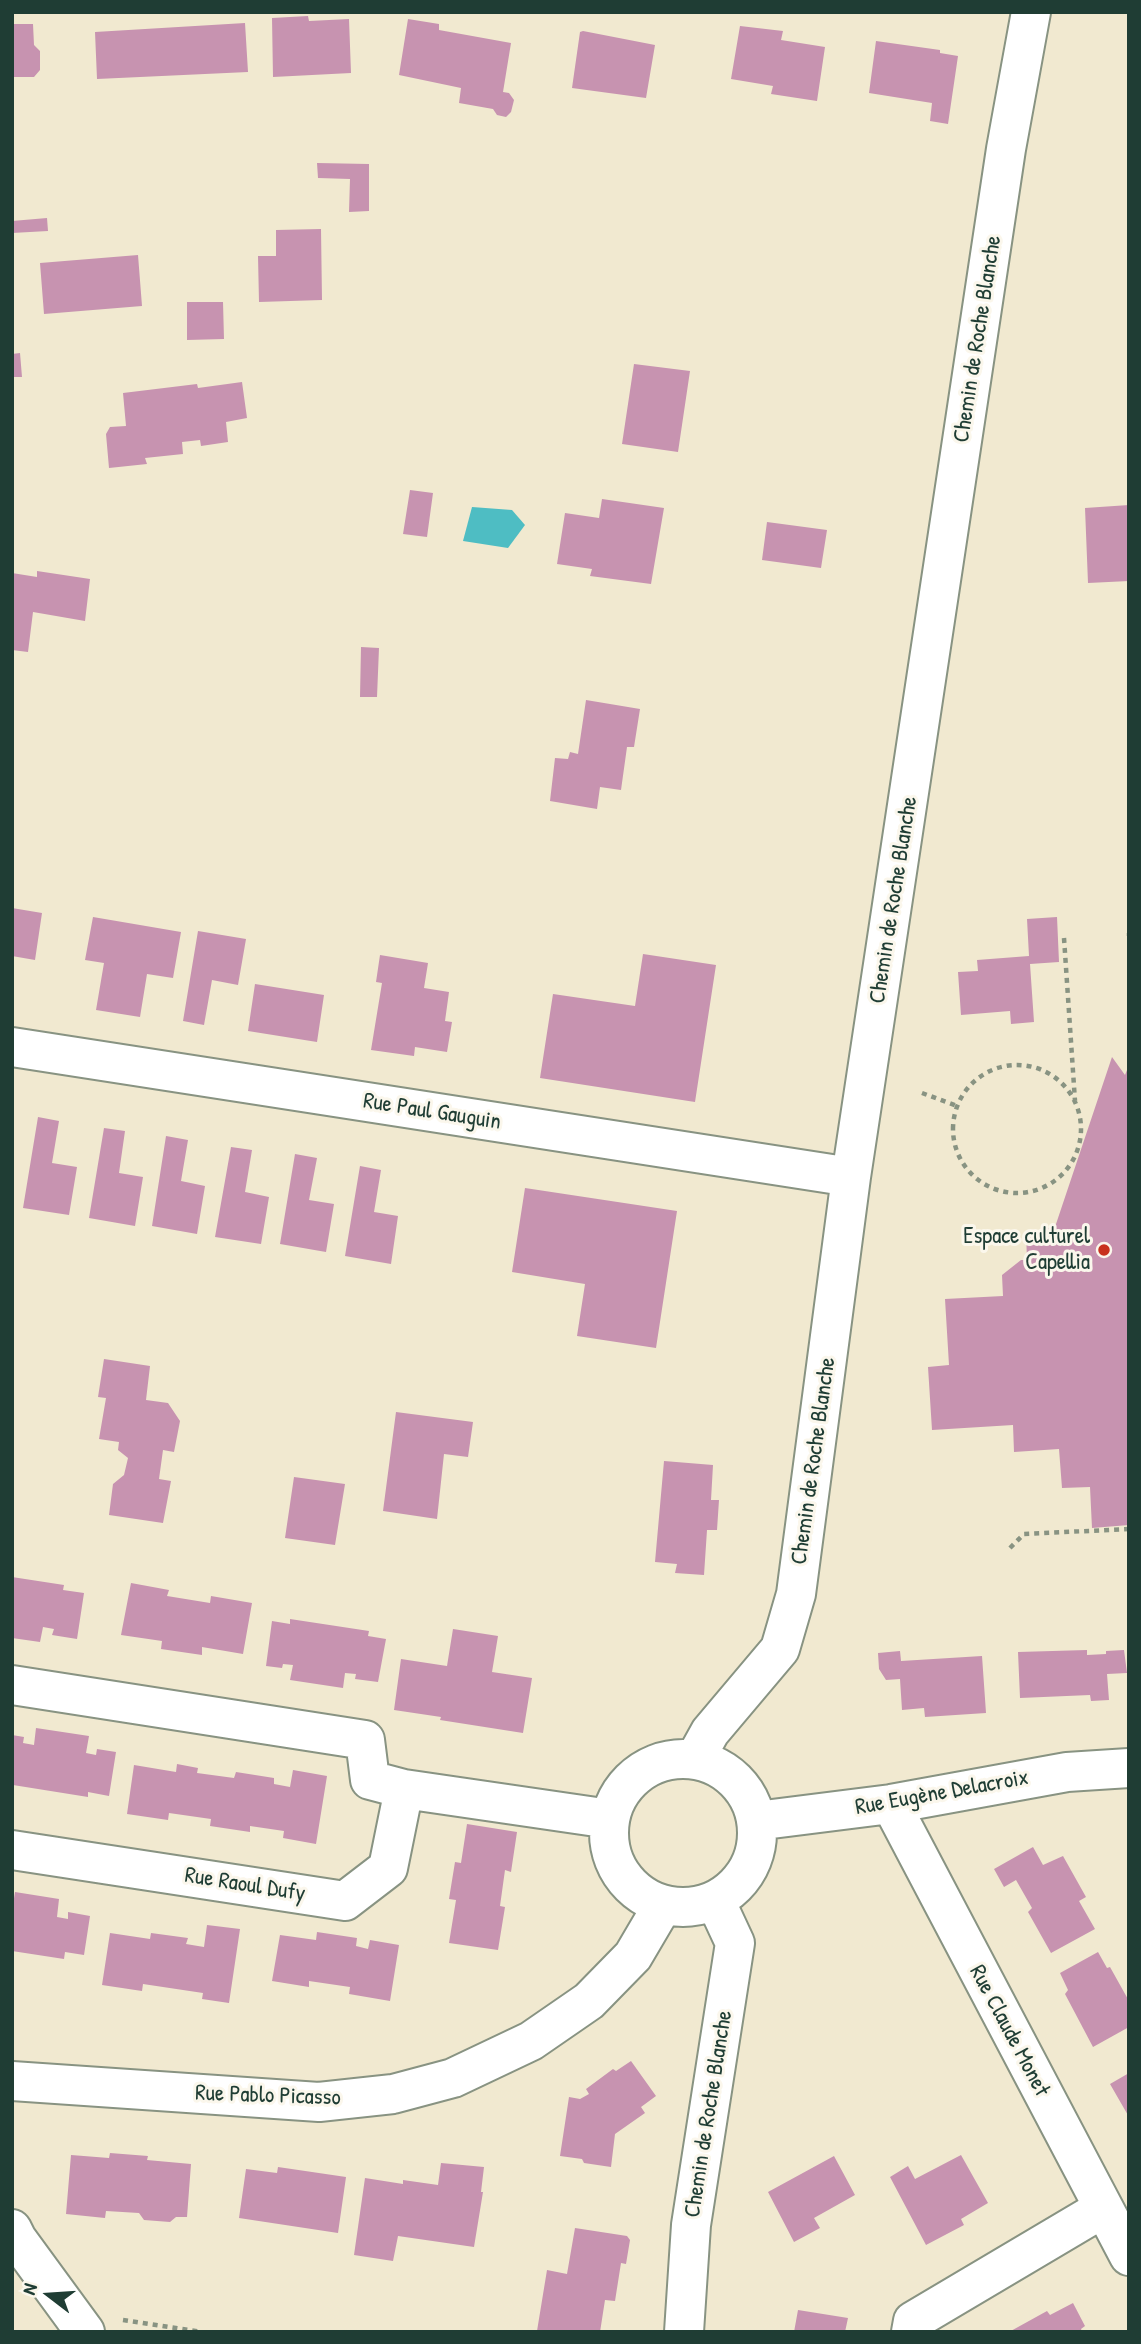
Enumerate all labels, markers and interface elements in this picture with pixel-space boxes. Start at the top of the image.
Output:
street label: Chemin de Roche Blanche [948,234,1008,444]
street label: Chemin de Roche Blanche [864,795,924,1005]
street label: Rue Paul Gauguin [361,1087,503,1137]
place label: Espace culturel Capellia [963,1223,1090,1277]
marker: Espace culturel Capellia [1096,1242,1112,1258]
street label: Chemin de Roche Blanche [786,1356,842,1566]
street label: Rue Eugène Delacroix [853,1764,1031,1822]
street label: Rue Raoul Dufy [183,1862,307,1908]
street label: Rue Claude Monet [963,1961,1055,2101]
street label: Chemin de Roche Blanche [679,2009,739,2219]
street label: Rue Pablo Picasso [195,2080,341,2112]
north arrow [14,2260,84,2330]
text: N [15,2280,43,2298]

